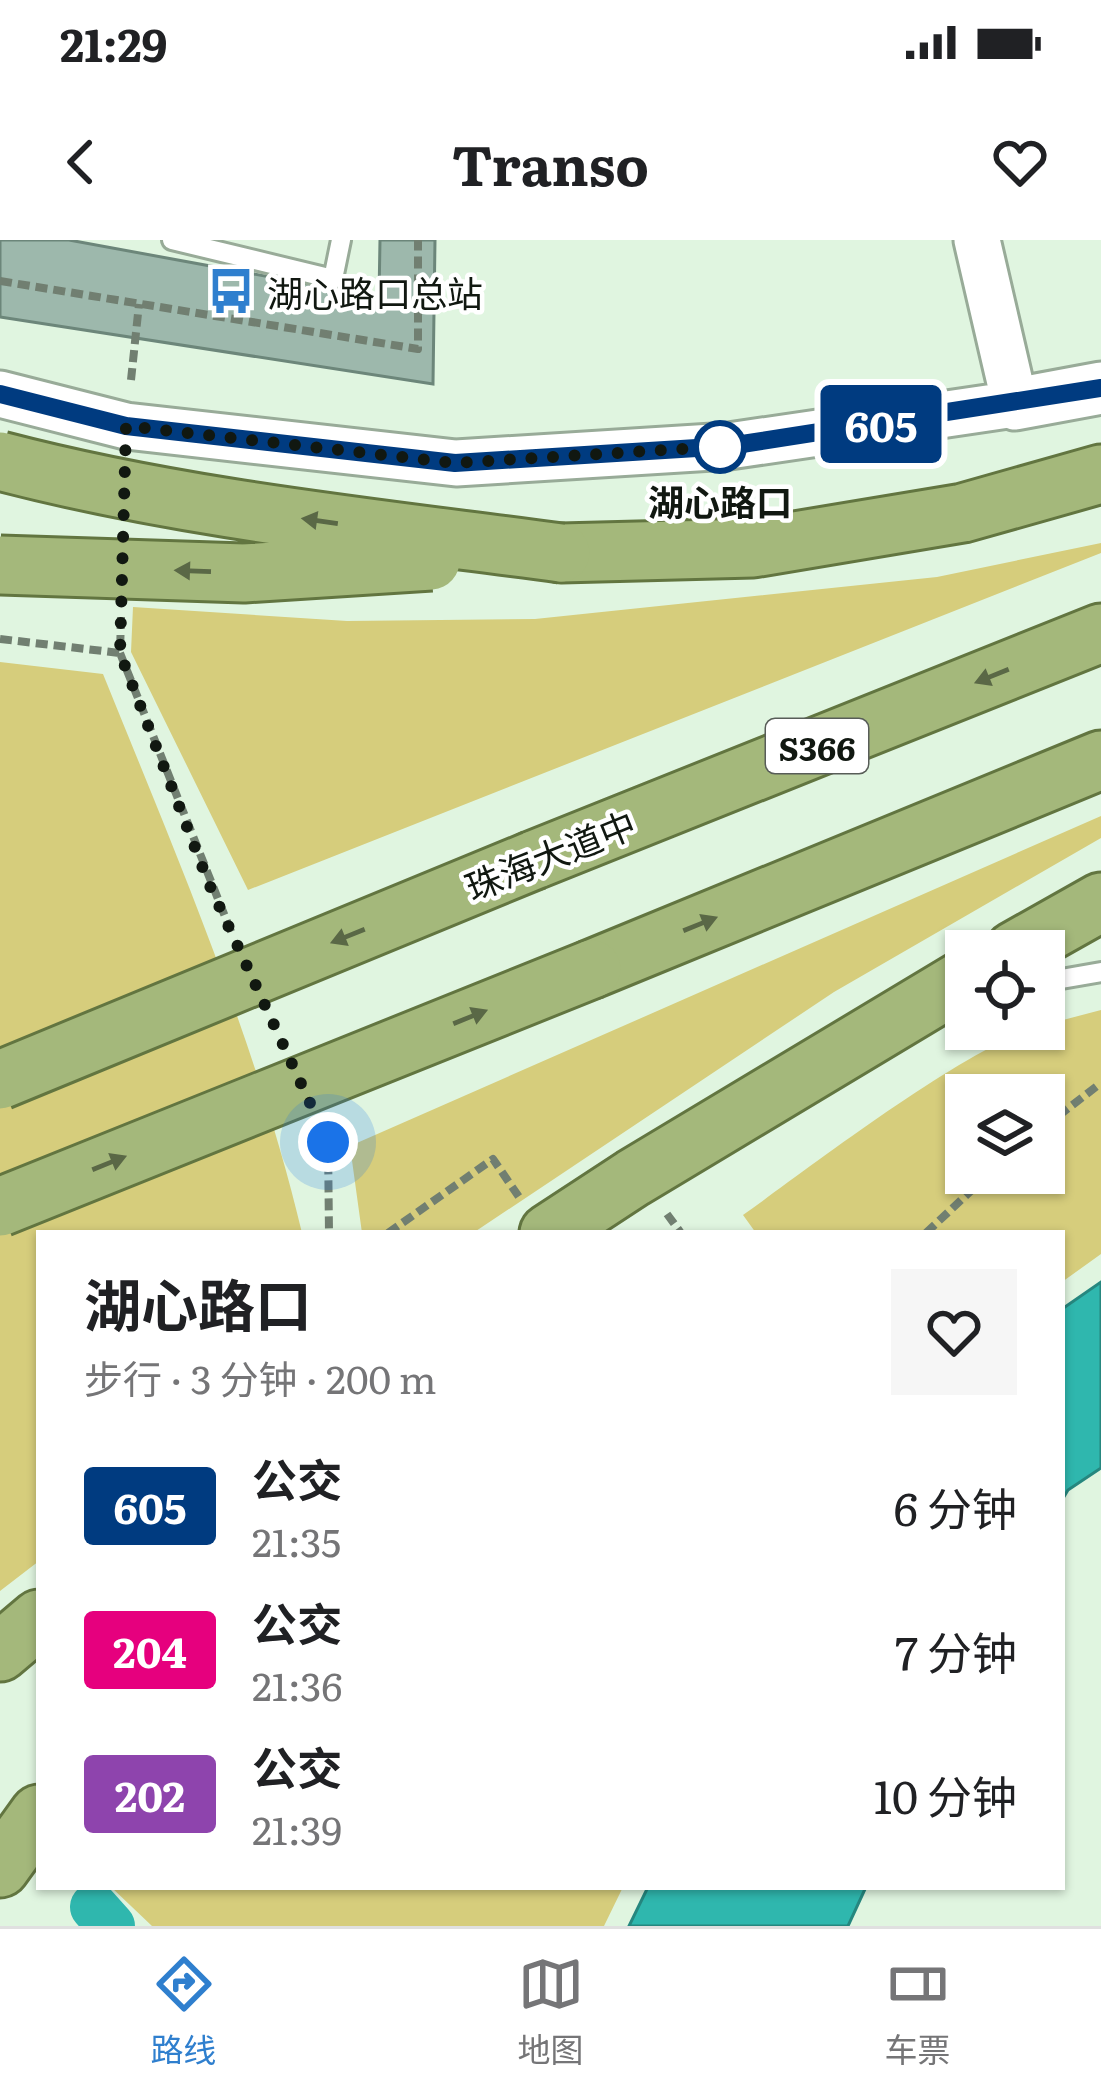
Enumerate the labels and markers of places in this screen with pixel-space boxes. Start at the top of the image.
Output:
place label: 湖心路口总站 [267,265,483,318]
bus stop icon: 湖心路口总站 [206,266,256,316]
marker: 湖心路口 [695,422,745,472]
place label: 湖心路口 [648,474,792,527]

